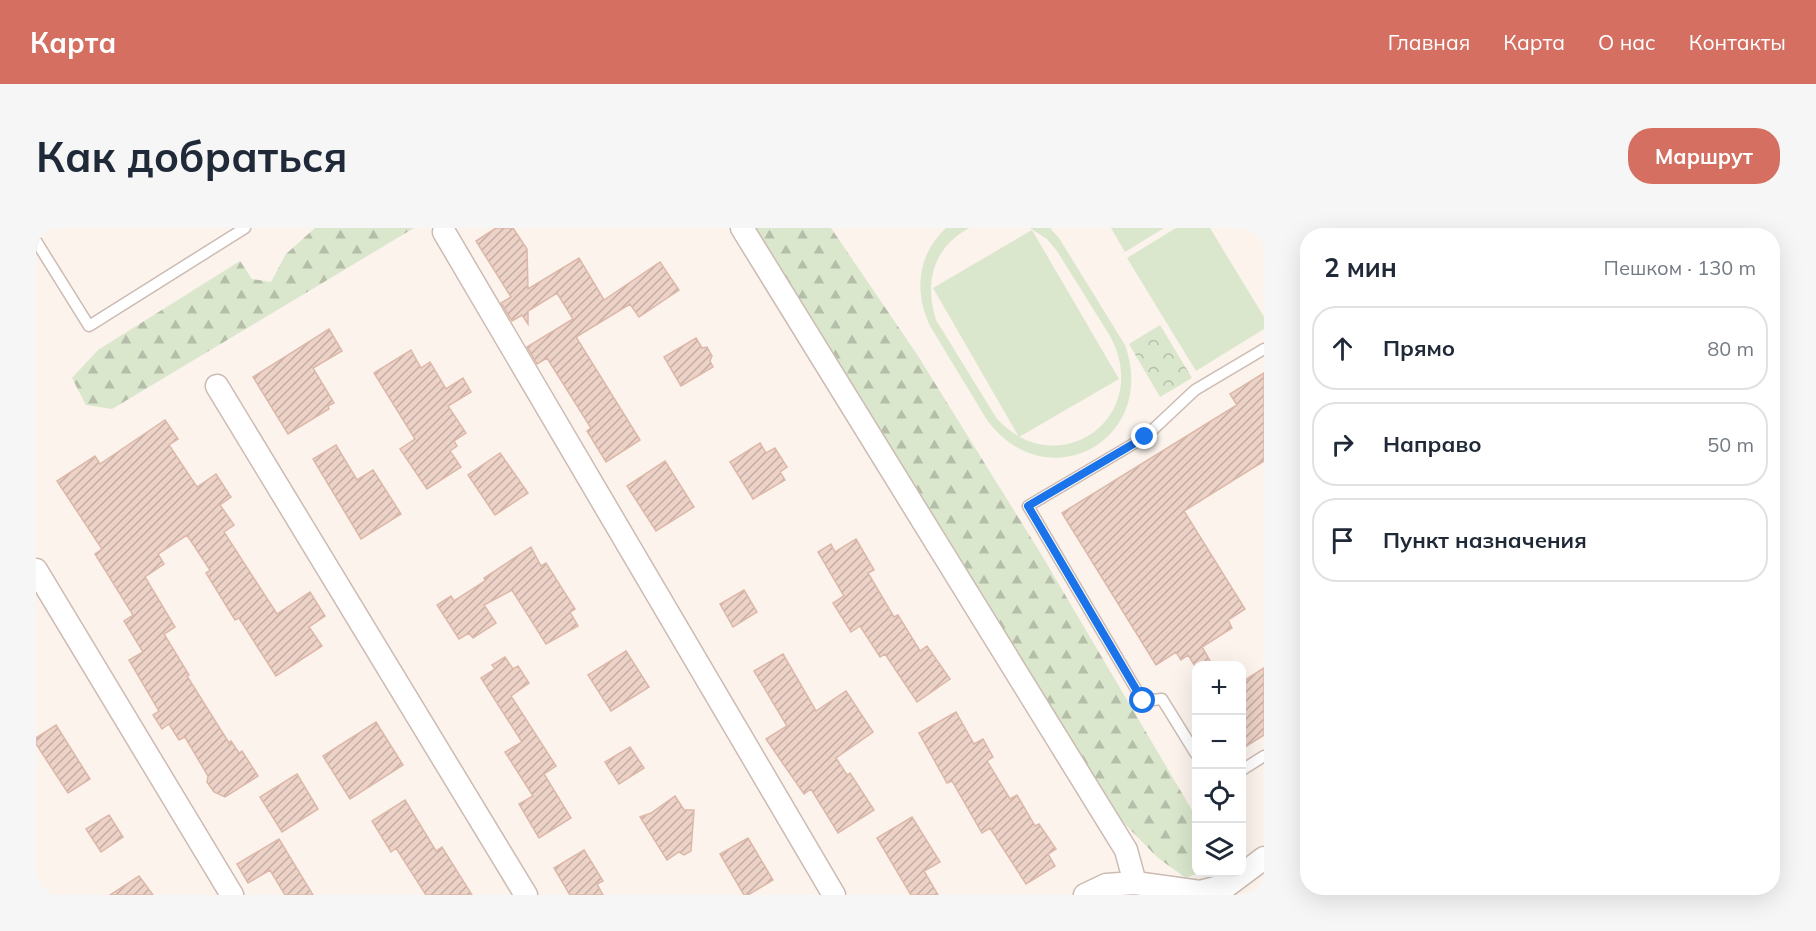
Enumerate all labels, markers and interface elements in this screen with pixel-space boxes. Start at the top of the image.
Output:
text: Карта [30,25,116,60]
text: Главная [1388,29,1470,55]
text: Карта [1503,29,1565,55]
text: О нас [1598,29,1656,55]
text: Контакты [1689,29,1786,55]
button: Маршрут [1628,128,1780,184]
text: Как добраться [36,130,348,183]
text: 2 мин [1324,251,1397,284]
text: Пешком · 130 m [1604,255,1756,280]
icon: ahead [1326,332,1359,365]
text: Прямо [1383,334,1455,362]
text: 80 m [1707,336,1754,361]
route end [1131,423,1157,449]
icon: right [1326,428,1359,461]
text: Направо [1383,430,1481,458]
text: 50 m [1707,432,1754,457]
icon: arrive [1326,524,1359,557]
text: Пункт назначения [1383,526,1587,554]
map controls [1192,661,1246,877]
button: + [1192,661,1246,715]
route start [1129,687,1155,713]
button: − [1192,715,1246,769]
button: locate [1192,769,1246,823]
button: layers [1192,823,1246,877]

